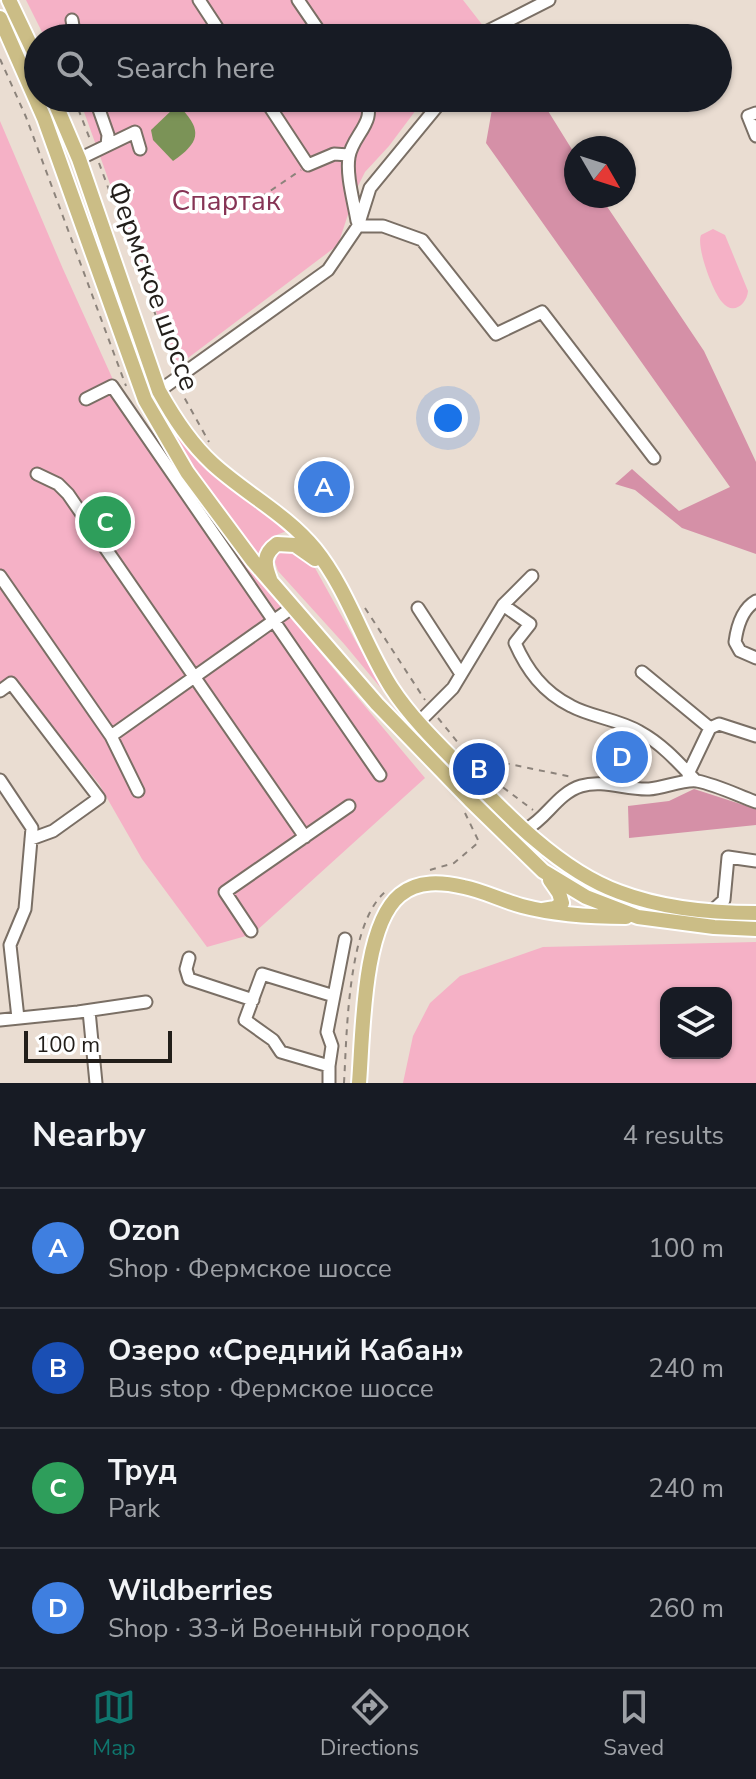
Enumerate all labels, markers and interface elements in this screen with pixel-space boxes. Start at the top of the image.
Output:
search box [24,24,732,112]
icon: search [52,46,96,90]
text: Search here [116,48,275,89]
north arrow [564,136,636,208]
street label: Фермское шоссе [98,176,208,396]
park label: Спартак [171,182,281,220]
your location [428,398,468,438]
pin: A [298,457,350,517]
pin: C [79,492,131,552]
pin: D [596,727,648,787]
pin: B [453,739,505,799]
map controls [660,987,732,1059]
button: layers [660,987,732,1059]
scale bar [24,1027,172,1063]
text: 100 m [36,1030,100,1060]
text: Nearby [32,1112,146,1158]
text: 4 results [623,1118,724,1153]
text: Ozon [108,1210,180,1251]
text: A [48,1231,68,1266]
text: 100 m [648,1231,724,1266]
text: Shop · Фермское шоссе [108,1251,392,1286]
text: Озеро «Средний Кабан» [108,1330,464,1371]
text: B [49,1351,67,1386]
text: 240 m [648,1351,724,1386]
text: Bus stop · Фермское шоссе [108,1371,434,1406]
text: Труд [108,1450,177,1491]
text: C [49,1471,67,1506]
text: 240 m [648,1471,724,1506]
text: Park [108,1491,160,1526]
text: Wildberries [108,1570,273,1611]
text: D [48,1591,68,1626]
text: 260 m [648,1591,724,1626]
text: Shop · 33-й Военный городок [108,1611,469,1646]
tab: Map [92,1685,136,1763]
tab: Directions [320,1685,419,1763]
tab: Saved [603,1685,664,1763]

